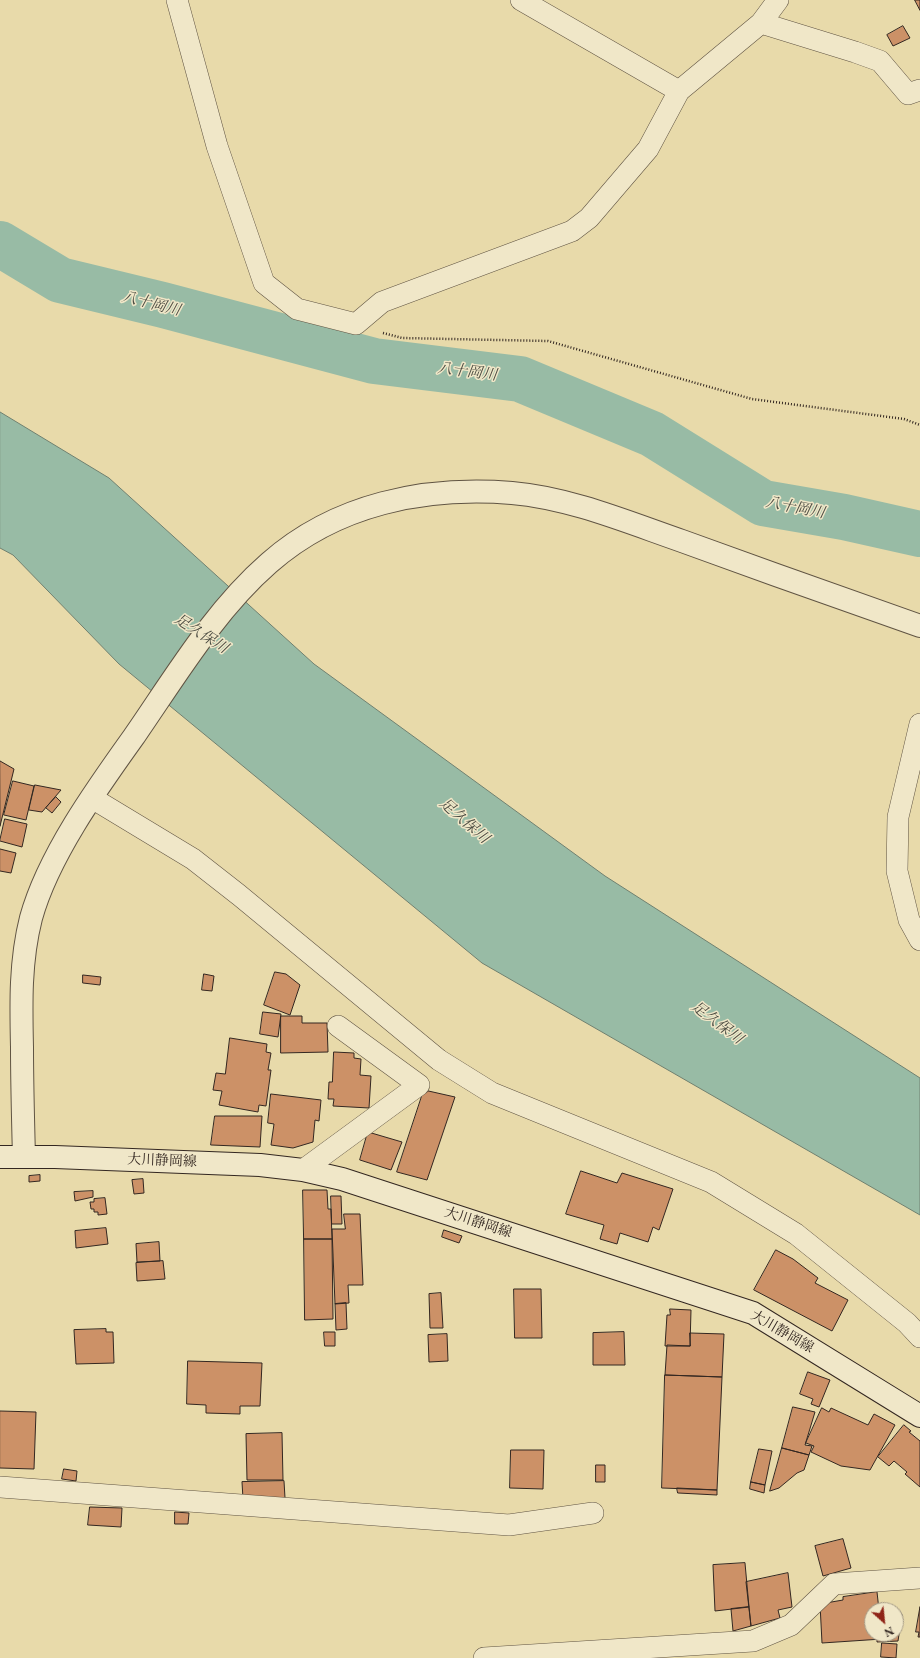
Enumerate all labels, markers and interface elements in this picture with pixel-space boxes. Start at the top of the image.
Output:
water label: 八十岡川 [120,288,182,320]
water label: 八十岡川 [436,359,498,385]
water label: 八十岡川 [764,493,826,523]
water label: 足久保川 [171,610,231,658]
water label: 足久保川 [435,795,493,847]
water label: 足久保川 [688,998,746,1048]
street label: 大川静岡線 [127,1151,197,1171]
street label: 大川静岡線 [442,1204,514,1242]
street label: 大川静岡線 [747,1307,817,1357]
north arrow [864,1602,904,1642]
text: N [882,1624,896,1640]

